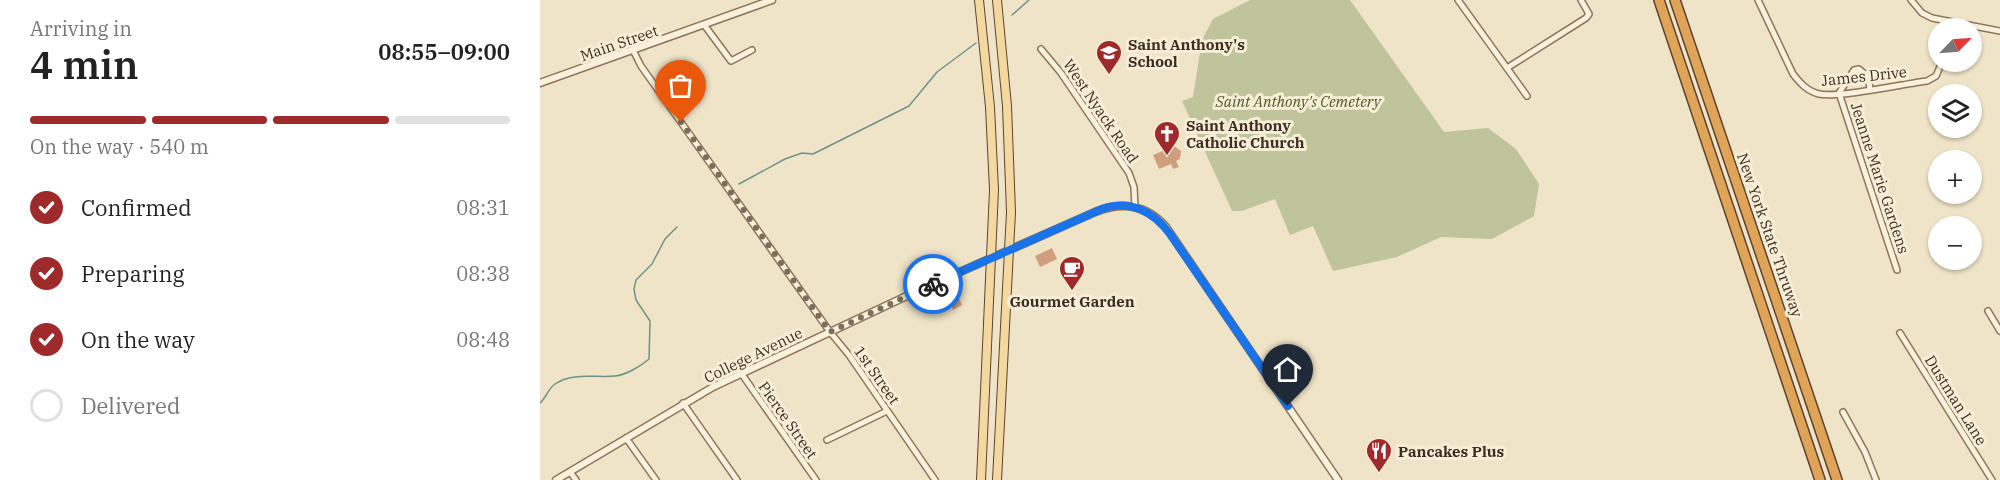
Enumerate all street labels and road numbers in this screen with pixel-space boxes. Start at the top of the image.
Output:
street label: Main Street [578,21,660,65]
street label: West Nyack Road [1059,55,1143,167]
street label: James Drive [1820,62,1908,90]
street label: Jeanne Marie Gardens [1847,100,1913,256]
street label: New York State Thruway [1733,150,1807,320]
street label: College Avenue [701,323,805,387]
street label: 1st Street [850,342,904,408]
street label: Dustman Lane [1921,351,1991,449]
street label: Pierce Street [754,378,822,462]

